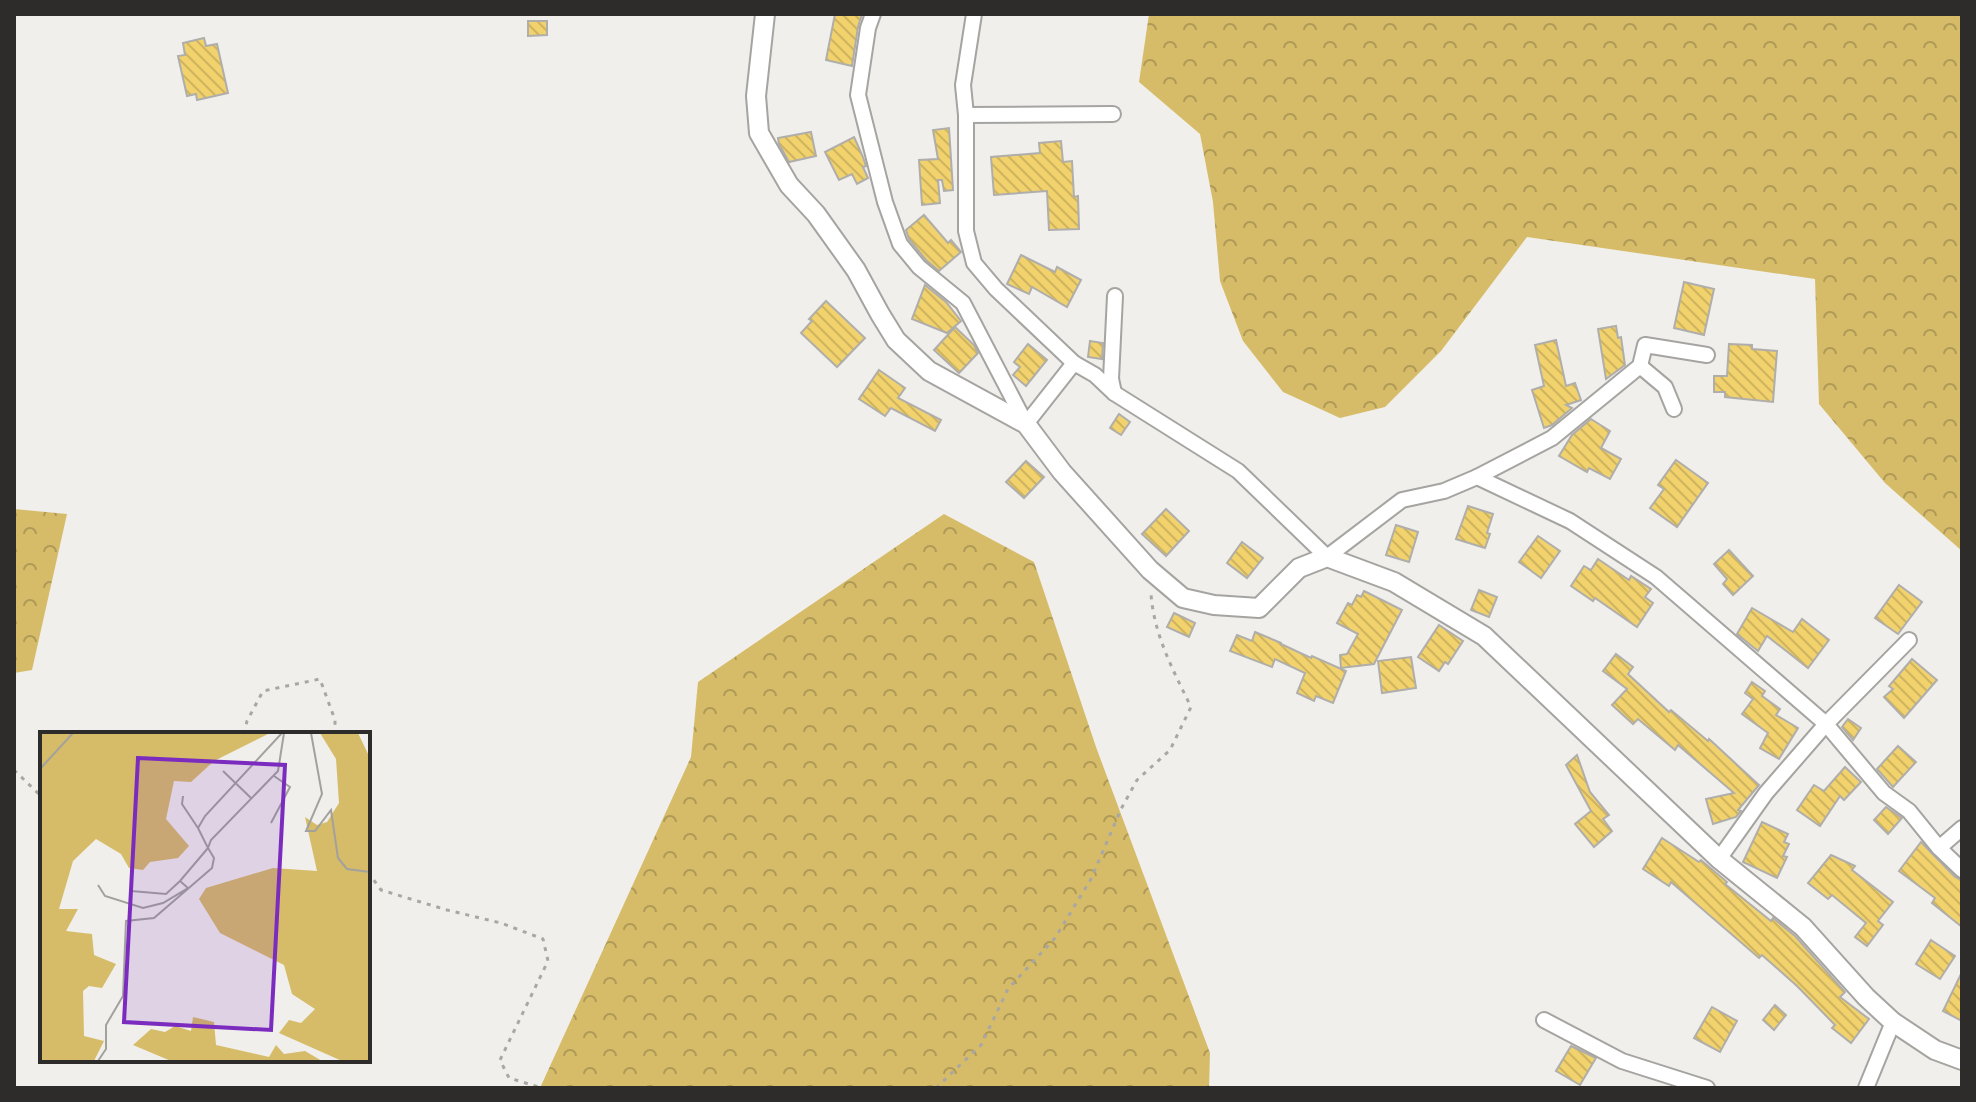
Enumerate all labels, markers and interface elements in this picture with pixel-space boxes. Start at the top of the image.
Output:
inset map [40,732,370,1062]

